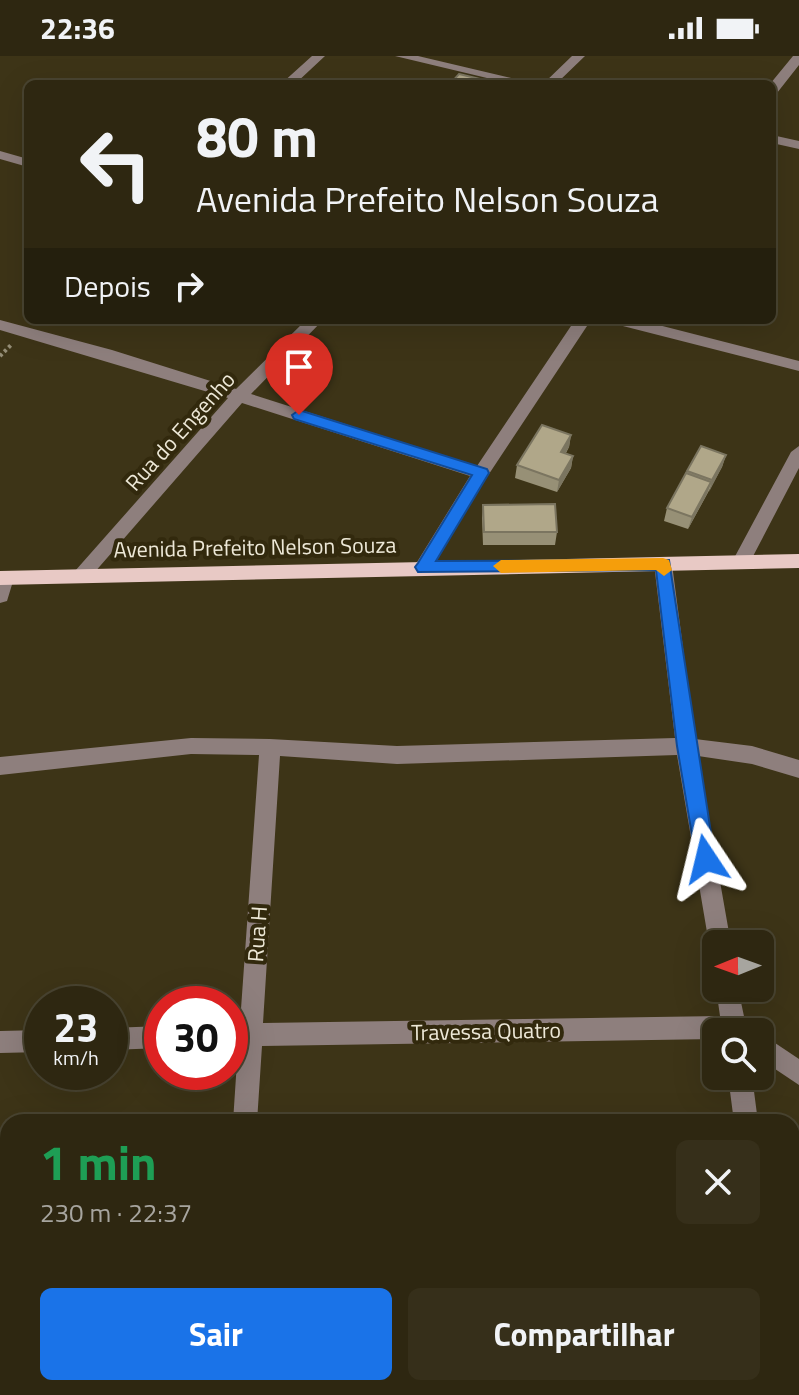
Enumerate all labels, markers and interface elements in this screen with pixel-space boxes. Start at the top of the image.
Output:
text: 22:36 [40,5,115,51]
text: 80 m [196,94,318,179]
icon: left [64,112,168,216]
text: Avenida Prefeito Nelson Souza [196,171,659,226]
text: Depois [64,263,151,309]
icon: right [167,264,211,308]
pin [265,333,333,415]
icon: arrive [277,345,321,389]
street label: Rua do Engenho [117,364,243,498]
street label: Avenida Prefeito Nelson Souza [113,528,397,566]
position arrow [664,817,748,901]
street label: Rua H [238,905,276,963]
north arrow [702,930,774,1002]
map controls [702,930,774,1090]
speed limit sign: 30 [144,986,248,1090]
text: 23 [54,997,98,1058]
street label: Travessa Quatro [411,1013,561,1049]
button: search [702,1018,774,1090]
text: km/h [53,1042,99,1073]
text: 1 min [40,1126,157,1199]
button: close [676,1140,760,1224]
text: 230 m · 22:37 [40,1193,192,1232]
button: Sair [40,1288,392,1380]
button: Compartilhar [408,1288,760,1380]

